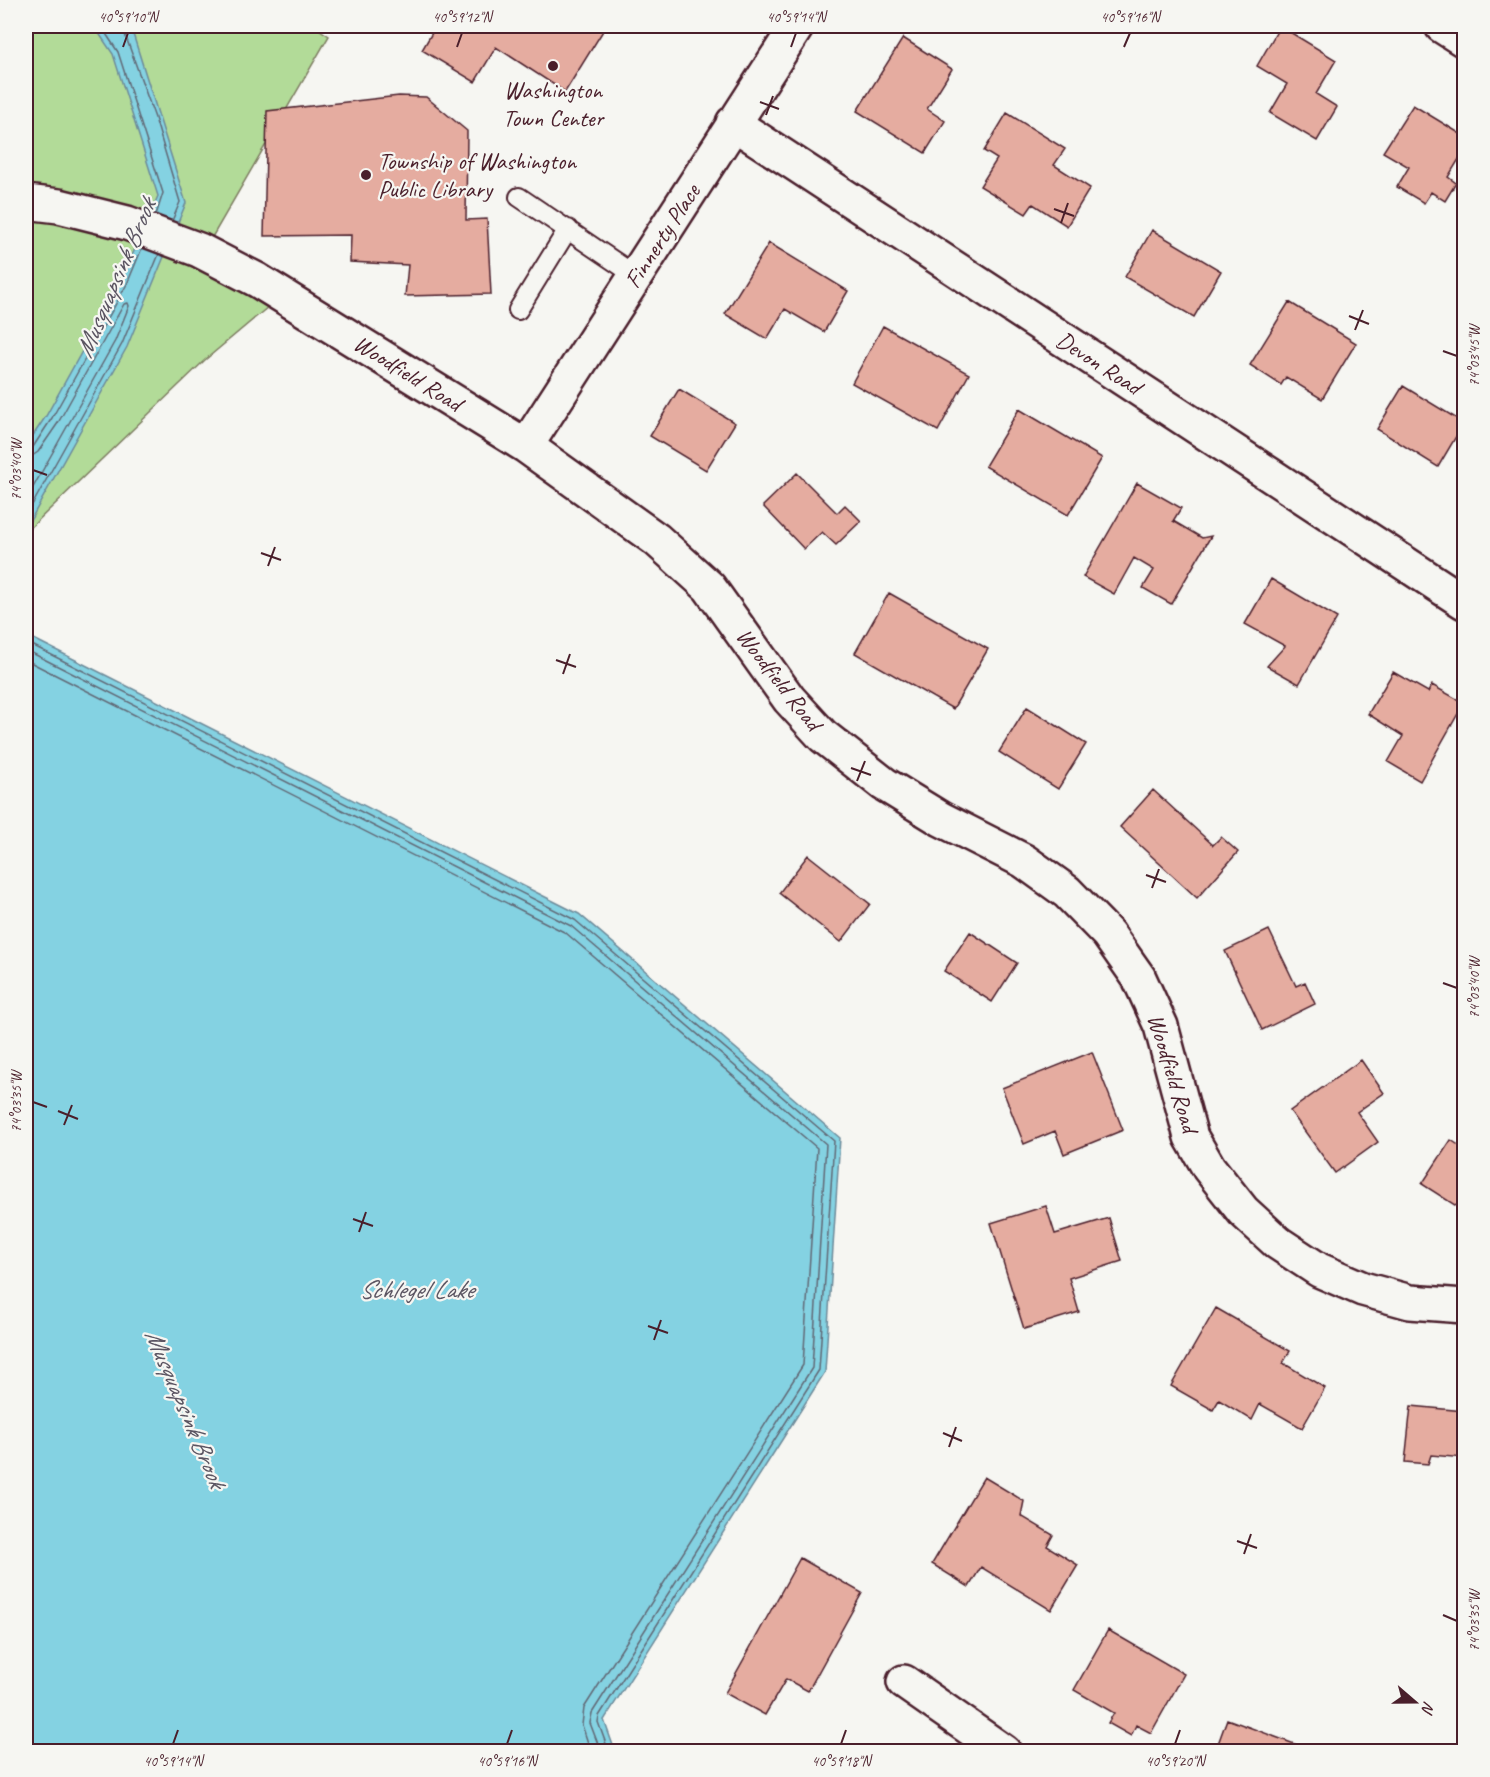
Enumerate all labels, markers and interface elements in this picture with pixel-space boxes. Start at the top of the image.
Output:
text: 40°59'10"N [98,8,161,27]
text: 40°59'12"N [432,8,495,27]
text: 40°59'14"N [766,8,829,27]
text: 40°59'16"N [1100,8,1163,27]
marker: Washington Town Center [546,59,560,73]
place label: Washington Town Center [503,75,606,133]
place label: Township of Washington Public Library [378,146,577,204]
marker: Township of Washington Public Library [359,168,373,182]
street label: Finnerty Place [617,177,708,293]
water label: Musquapsink Brook [67,190,165,362]
text: 74°03'45"W [1465,322,1484,386]
street label: Devon Road [1051,324,1150,403]
street label: Woodfield Road [348,328,471,420]
text: 74°03'40"W [7,436,26,500]
street label: Woodfield Road [730,622,831,739]
text: 74°03'40"W [1465,954,1484,1018]
street label: Woodfield Road [1141,1010,1206,1139]
text: 74°03'35"W [7,1068,26,1132]
water label: Schlegel Lake [359,1273,478,1306]
water label: Musquapsink Brook [137,1324,235,1496]
text: 74°03'35"W [1465,1587,1484,1651]
north arrow [1385,1672,1445,1732]
text: N [1416,1699,1439,1718]
text: 40°59'14"N [143,1752,206,1771]
text: 40°59'16"N [477,1752,540,1771]
text: 40°59'18"N [811,1752,874,1771]
text: 40°59'20"N [1145,1752,1208,1771]

